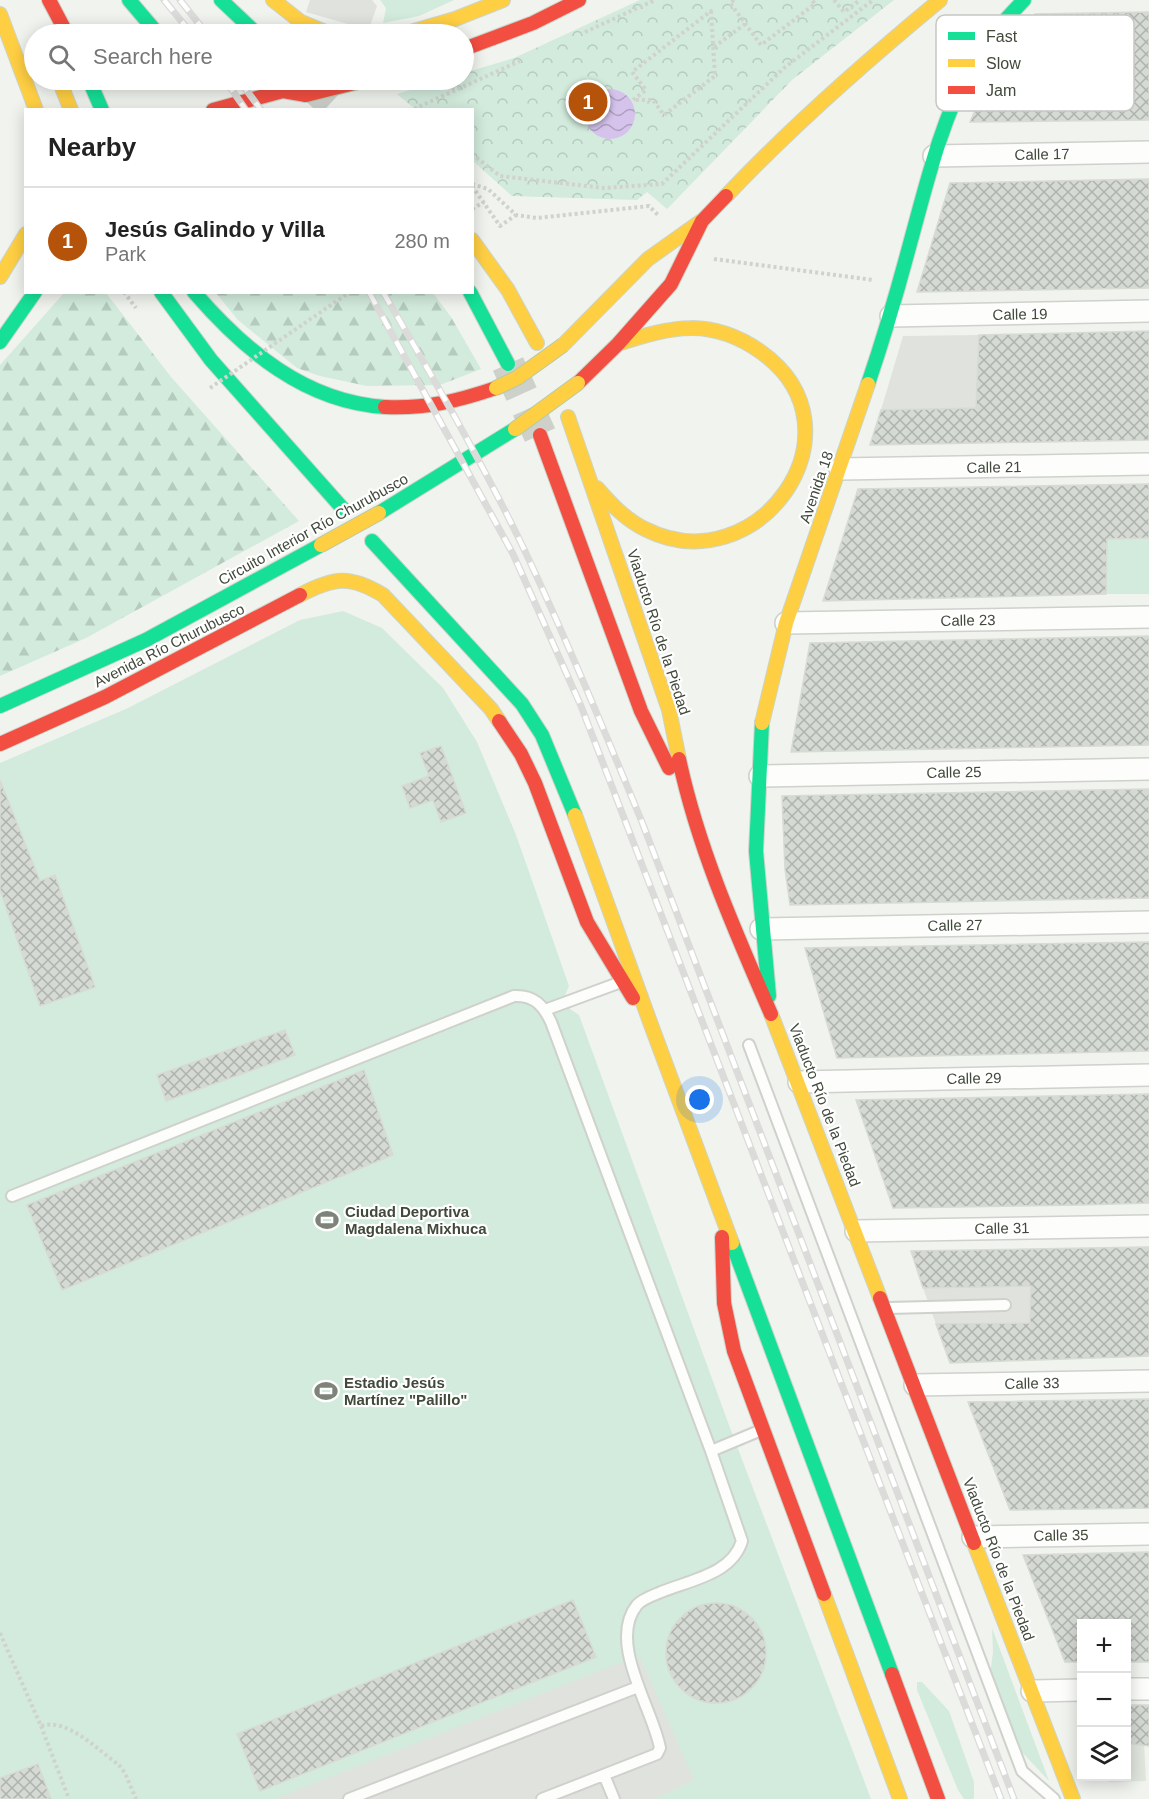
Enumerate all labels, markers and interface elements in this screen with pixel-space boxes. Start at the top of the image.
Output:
legend [936,15,1134,111]
search box [24,24,474,90]
text: Fast [986,28,1018,45]
icon: search [45,41,78,74]
text: Search here [93,44,213,69]
text: Slow [986,55,1021,72]
pin: 1 [568,80,608,124]
text: Jam [986,82,1016,99]
text: Nearby [48,132,136,162]
street label: Calle 17 [1014,145,1070,163]
text: Jesús Galindo y Villa [105,217,325,242]
text: 1 [62,230,73,252]
text: 280 m [394,230,450,252]
text: Park [105,243,146,265]
street label: Calle 19 [992,305,1048,323]
street label: Avenida 18 [796,449,836,525]
street label: Calle 21 [966,458,1022,476]
street label: Circuito Interior Río Churubusco [215,470,411,588]
street label: Viaducto Río de la Piedad [624,547,694,717]
street label: Avenida Río Churubusco [91,600,247,690]
street label: Calle 23 [940,611,996,629]
street label: Calle 25 [926,763,982,781]
street label: Calle 27 [927,916,983,934]
street label: Viaducto Río de la Piedad [786,1021,864,1189]
street label: Calle 29 [946,1069,1002,1087]
your location [685,1085,714,1114]
place label: Ciudad Deportiva Magdalena Mixhuca [345,1203,487,1237]
sports icon: Ciudad Deportiva Magdalena Mixhuca [314,1207,340,1233]
street label: Calle 31 [974,1219,1030,1237]
place label: Estadio Jesús Martínez "Palillo" [344,1374,467,1408]
street label: Calle 33 [1004,1374,1060,1392]
sports icon: Estadio Jesús Martínez "Palillo" [313,1378,339,1404]
street label: Viaducto Río de la Piedad [960,1475,1038,1643]
street label: Calle 35 [1033,1526,1089,1544]
map controls [1077,1619,1131,1781]
button: + [1077,1619,1131,1673]
button: − [1077,1673,1131,1727]
button: layers [1077,1727,1131,1781]

